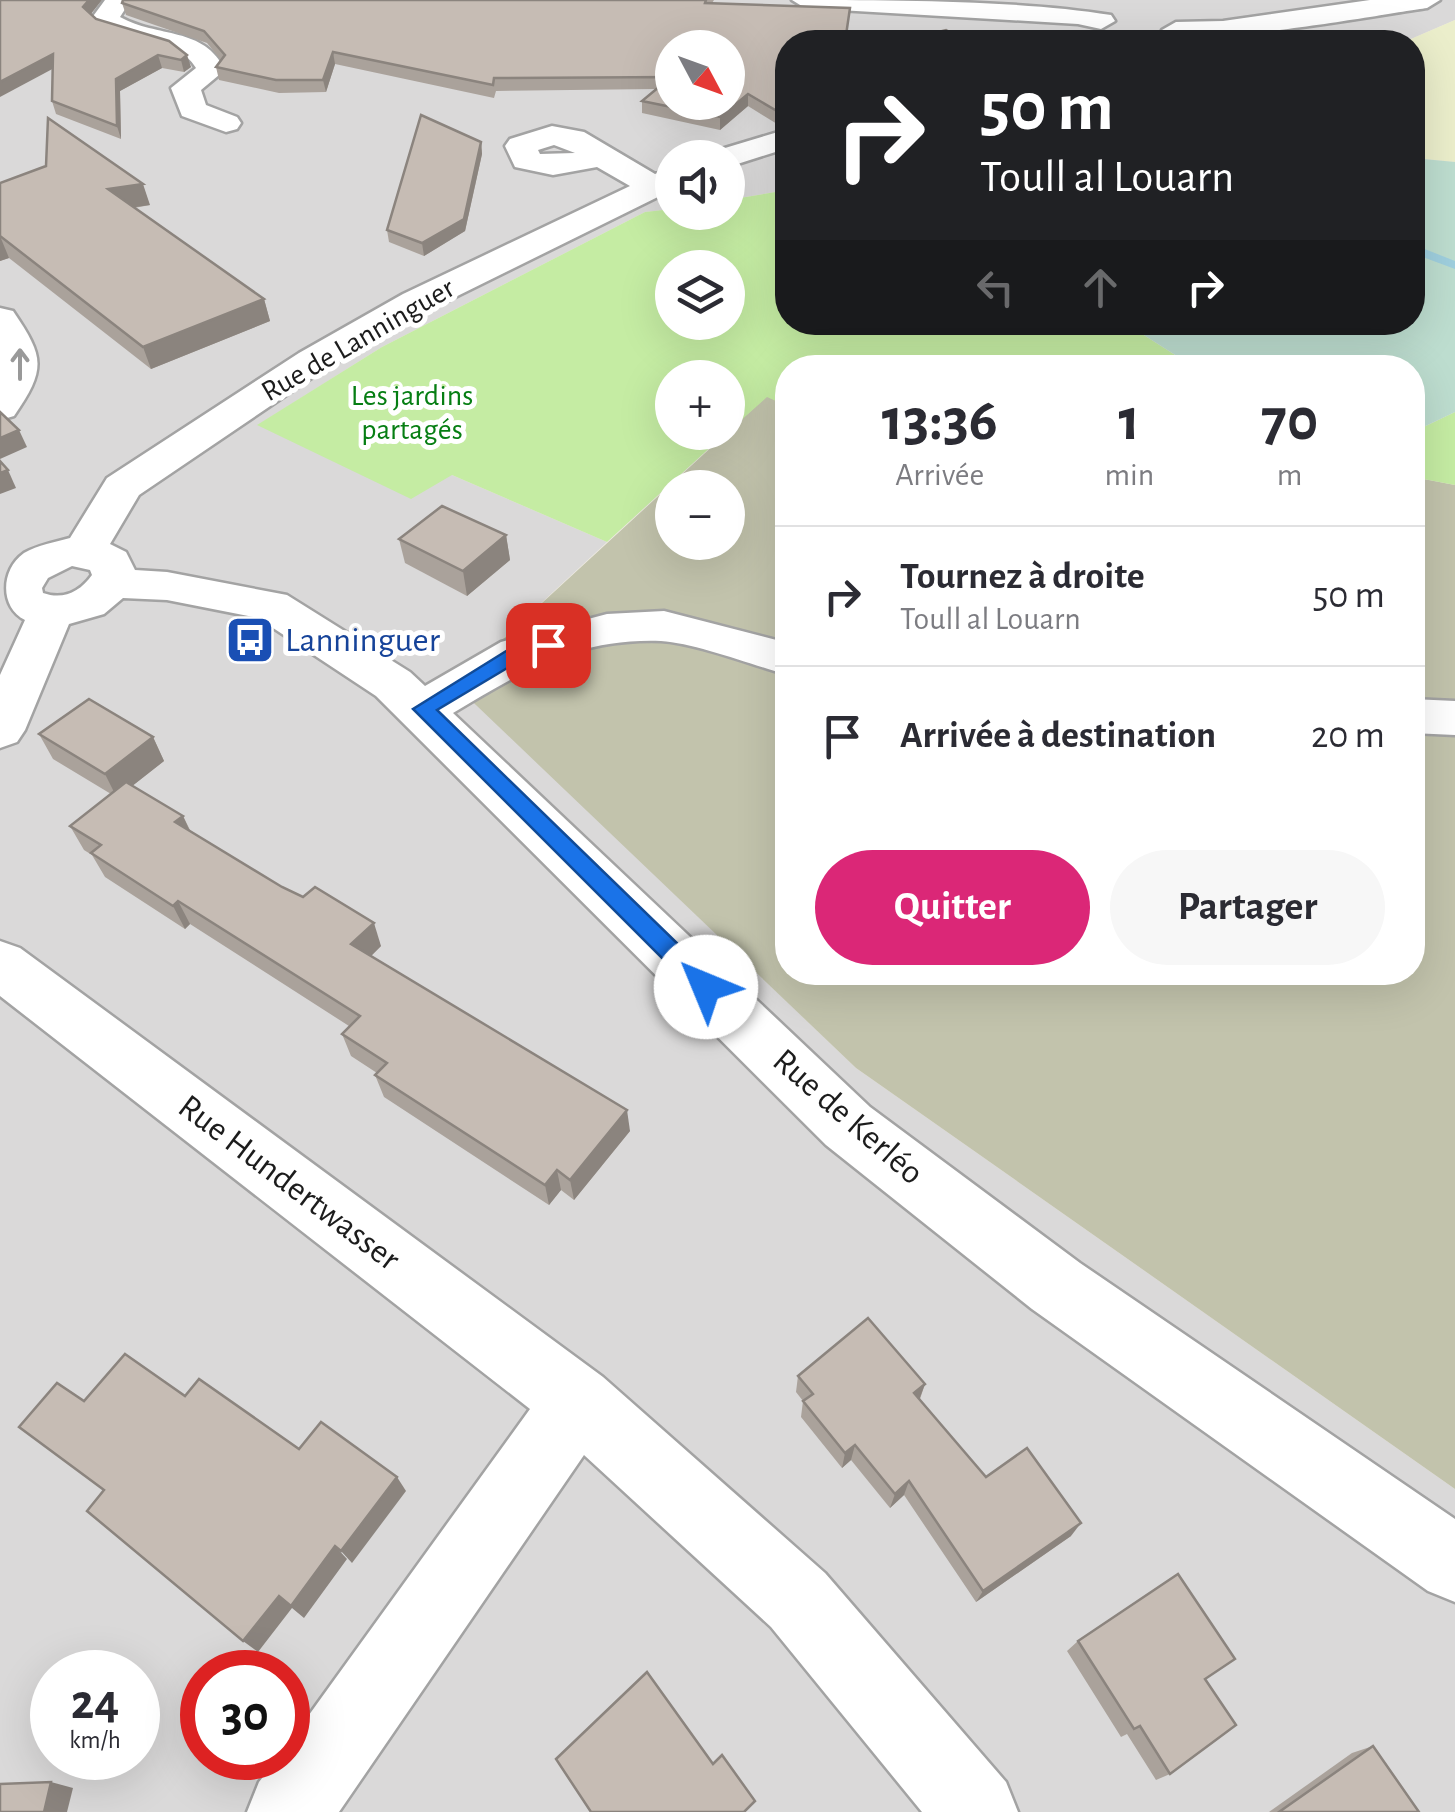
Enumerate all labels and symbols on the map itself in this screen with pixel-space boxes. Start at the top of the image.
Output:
north arrow [655,30,745,120]
street label: Rue de Lanninguer [256,273,460,407]
one-way arrow [10,348,30,381]
park label: Les jardins partagés [351,381,473,445]
pin [506,603,591,688]
bus stop icon: Lanninguer [224,614,276,666]
place label: Lanninguer [285,623,441,658]
position arrow [654,935,758,1039]
street label: Rue de Kerléo [766,1043,930,1191]
street label: Rue Hundertwasser [172,1089,407,1278]
speed limit sign: 30 [180,1650,310,1780]

